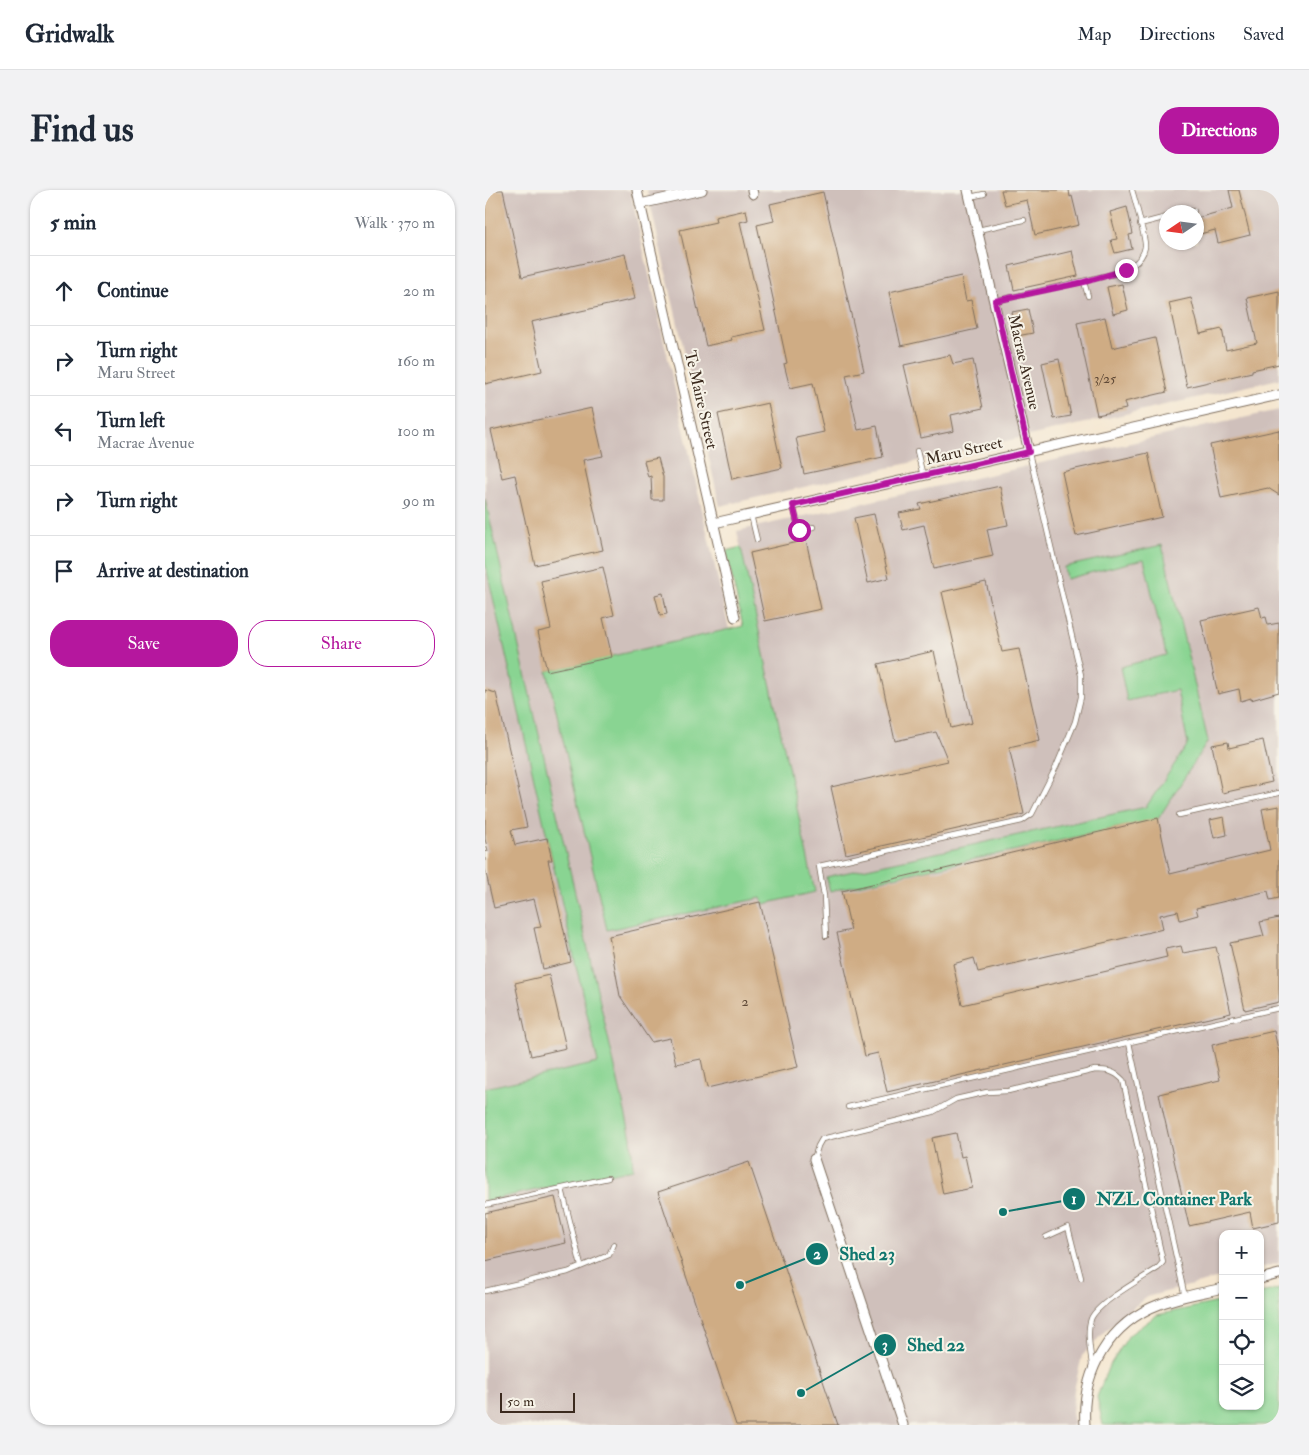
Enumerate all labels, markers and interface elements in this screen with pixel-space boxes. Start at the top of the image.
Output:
text: Gridwalk [25,19,114,50]
text: Map [1078,23,1111,46]
text: Directions [1139,23,1215,46]
text: Saved [1243,23,1284,46]
button: Directions [1159,107,1279,154]
text: Find us [30,108,134,152]
north arrow [1159,205,1204,250]
text: 5 min [50,209,96,236]
text: Walk · 370 m [354,213,435,233]
route end [1115,259,1138,282]
icon: ahead [50,277,78,305]
text: Continue [97,279,168,303]
text: 20 m [403,281,435,301]
street label: Macrae Avenue [1003,312,1045,412]
text: Turn right [97,339,177,363]
icon: right [50,347,78,375]
street label: Te Maire Street [680,349,722,451]
text: 160 m [397,351,435,371]
text: Maru Street [97,363,175,383]
house number: 3/25 [1094,370,1117,387]
text: Turn left [97,409,165,433]
icon: left [50,417,78,445]
text: 100 m [397,421,435,441]
street label: Maru Street [924,432,1004,470]
text: Macrae Avenue [97,433,194,453]
icon: right [50,487,78,515]
text: Turn right [97,489,177,513]
text: 90 m [403,491,435,511]
route start [788,519,811,542]
icon: arrive [50,557,78,585]
text: Arrive at destination [97,559,249,583]
button: Save [50,620,238,667]
button: Share [248,620,435,667]
house number: 2 [741,993,749,1010]
callout: NZL Container Park [1061,1182,1262,1215]
text: NZL Container Park [1095,1188,1252,1211]
text: 1 [1071,1190,1077,1209]
map controls [1219,1230,1264,1410]
button: + [1219,1230,1264,1275]
callout: Shed 23 [804,1238,905,1271]
text: Shed 23 [839,1243,895,1266]
text: 2 [813,1245,821,1264]
button: − [1219,1275,1264,1320]
button: locate [1219,1320,1264,1365]
callout: Shed 22 [872,1328,975,1361]
text: Shed 22 [907,1334,965,1357]
text: 3 [882,1336,888,1355]
button: layers [1219,1365,1264,1410]
scale bar [500,1390,575,1413]
text: 50 m [507,1393,534,1410]

